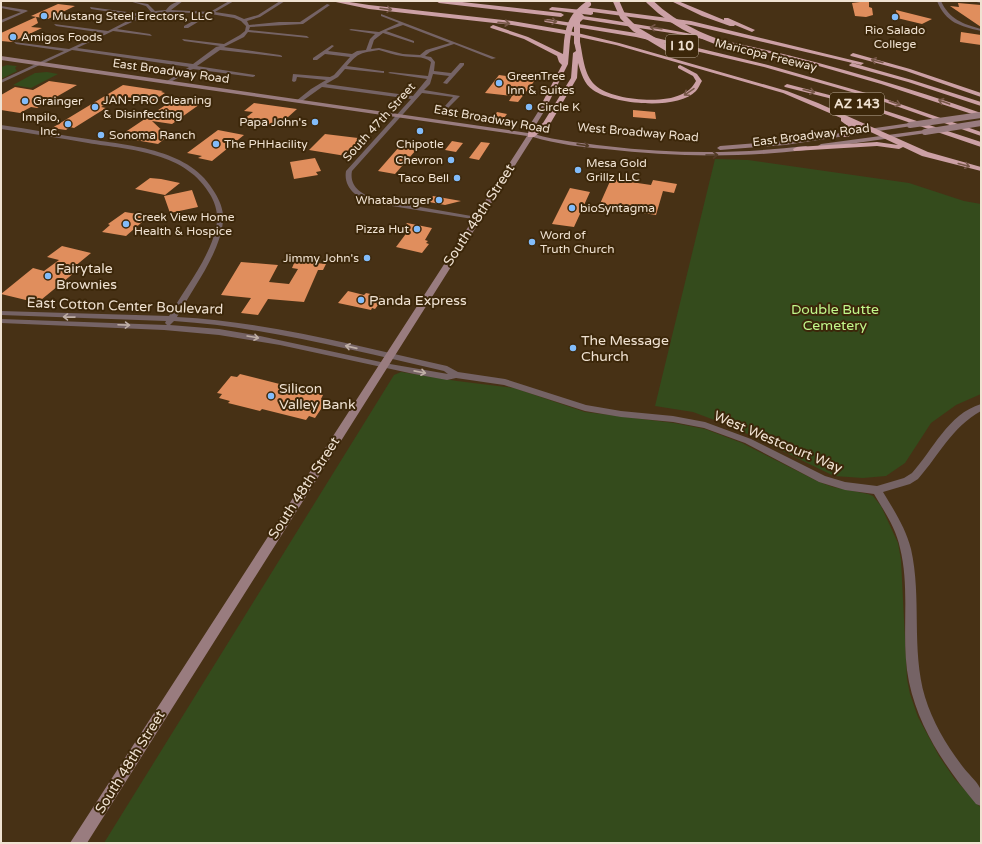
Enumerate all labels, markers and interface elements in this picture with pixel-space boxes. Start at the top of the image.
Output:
one-way arrow [379,5,392,13]
place label: Mustang Steel Erectors, LLC [52,9,213,23]
marker: Mustang Steel Erectors, LLC [39,11,49,21]
marker: Rio Salado College [890,12,900,22]
one-way arrow [544,17,557,25]
one-way arrow [497,19,510,26]
place label: Rio Salado College [865,23,925,51]
one-way arrow [650,24,663,32]
place label: Amigos Foods [21,30,103,44]
marker: Amigos Foods [8,32,18,42]
road number: I 10 [666,35,698,57]
street label: Maricopa Freeway [714,36,819,75]
street label: East Broadway Road [112,56,230,86]
one-way arrow [871,57,884,64]
place label: GreenTree Inn & Suites [507,69,575,97]
marker: GreenTree Inn & Suites [494,78,504,88]
street label: South 47th Street [340,79,418,164]
one-way arrow [684,88,695,97]
one-way arrow [802,88,815,95]
place label: JAN-PRO Cleaning & Disinfecting [103,93,212,121]
road number: AZ 143 [830,93,884,115]
place label: Grainger [33,94,83,108]
marker: Grainger [20,96,30,106]
one-way arrow [939,97,951,105]
place label: Circle K [537,100,580,114]
one-way arrow [888,100,900,108]
marker: JAN-PRO Cleaning & Disinfecting [90,102,100,112]
street label: East Broadway Road [433,102,551,136]
marker: Circle K [524,102,534,112]
place label: Impilo, Inc. [22,110,60,138]
place label: Papa John's [239,115,307,129]
marker: Papa John's [310,117,320,127]
marker: Impilo, Inc. [63,119,73,129]
street label: West Broadway Road [577,120,699,144]
street label: East Broadway Road [752,121,870,149]
marker: Chipotle [415,126,425,136]
place label: Sonoma Ranch [109,128,195,142]
marker: Sonoma Ranch [96,130,106,140]
place label: The PHHacility [224,137,308,151]
place label: Chipotle [396,137,444,151]
marker: The PHHacility [211,139,221,149]
one-way arrow [576,141,589,149]
one-way arrow [705,151,718,159]
place label: Chevron [395,153,443,167]
marker: Chevron [446,155,456,165]
place label: Mesa Gold Grillz LLC [586,156,647,184]
street label: South 48th Street [440,160,519,269]
one-way arrow [958,162,971,169]
marker: Mesa Gold Grillz LLC [573,165,583,175]
place label: Taco Bell [398,171,449,185]
marker: Taco Bell [452,173,462,183]
place label: Whataburger [355,193,431,207]
marker: Whataburger [434,195,444,205]
place label: bioSyntagma [580,201,655,215]
marker: bioSyntagma [567,203,577,213]
place label: Creek View Home Health & Hospice [134,210,235,238]
marker: Creek View Home Health & Hospice [121,219,131,229]
place label: Pizza Hut [355,222,409,236]
marker: Pizza Hut [412,224,422,234]
place label: Word of Truth Church [540,228,615,256]
marker: Word of Truth Church [527,237,537,247]
place label: Jimmy John's [283,251,359,265]
marker: Jimmy John's [362,253,372,263]
place label: Fairytale Brownies [56,260,117,293]
marker: Fairytale Brownies [43,271,53,281]
place label: Panda Express [369,292,467,309]
street label: East Cotton Center Boulevard [26,294,224,318]
marker: Panda Express [356,295,366,305]
park label: Double Butte Cemetery [791,301,879,334]
one-way arrow [63,313,76,321]
one-way arrow [117,321,130,329]
place label: The Message Church [581,332,669,365]
one-way arrow [246,333,259,341]
one-way arrow [344,343,357,351]
marker: The Message Church [568,343,578,353]
one-way arrow [413,368,426,376]
place label: Silicon Valley Bank [279,380,356,413]
marker: Silicon Valley Bank [266,391,276,401]
street label: West Westcourt Way [711,407,845,477]
street label: South 48th Street [265,433,344,542]
street label: South 48th Street [91,707,169,817]

